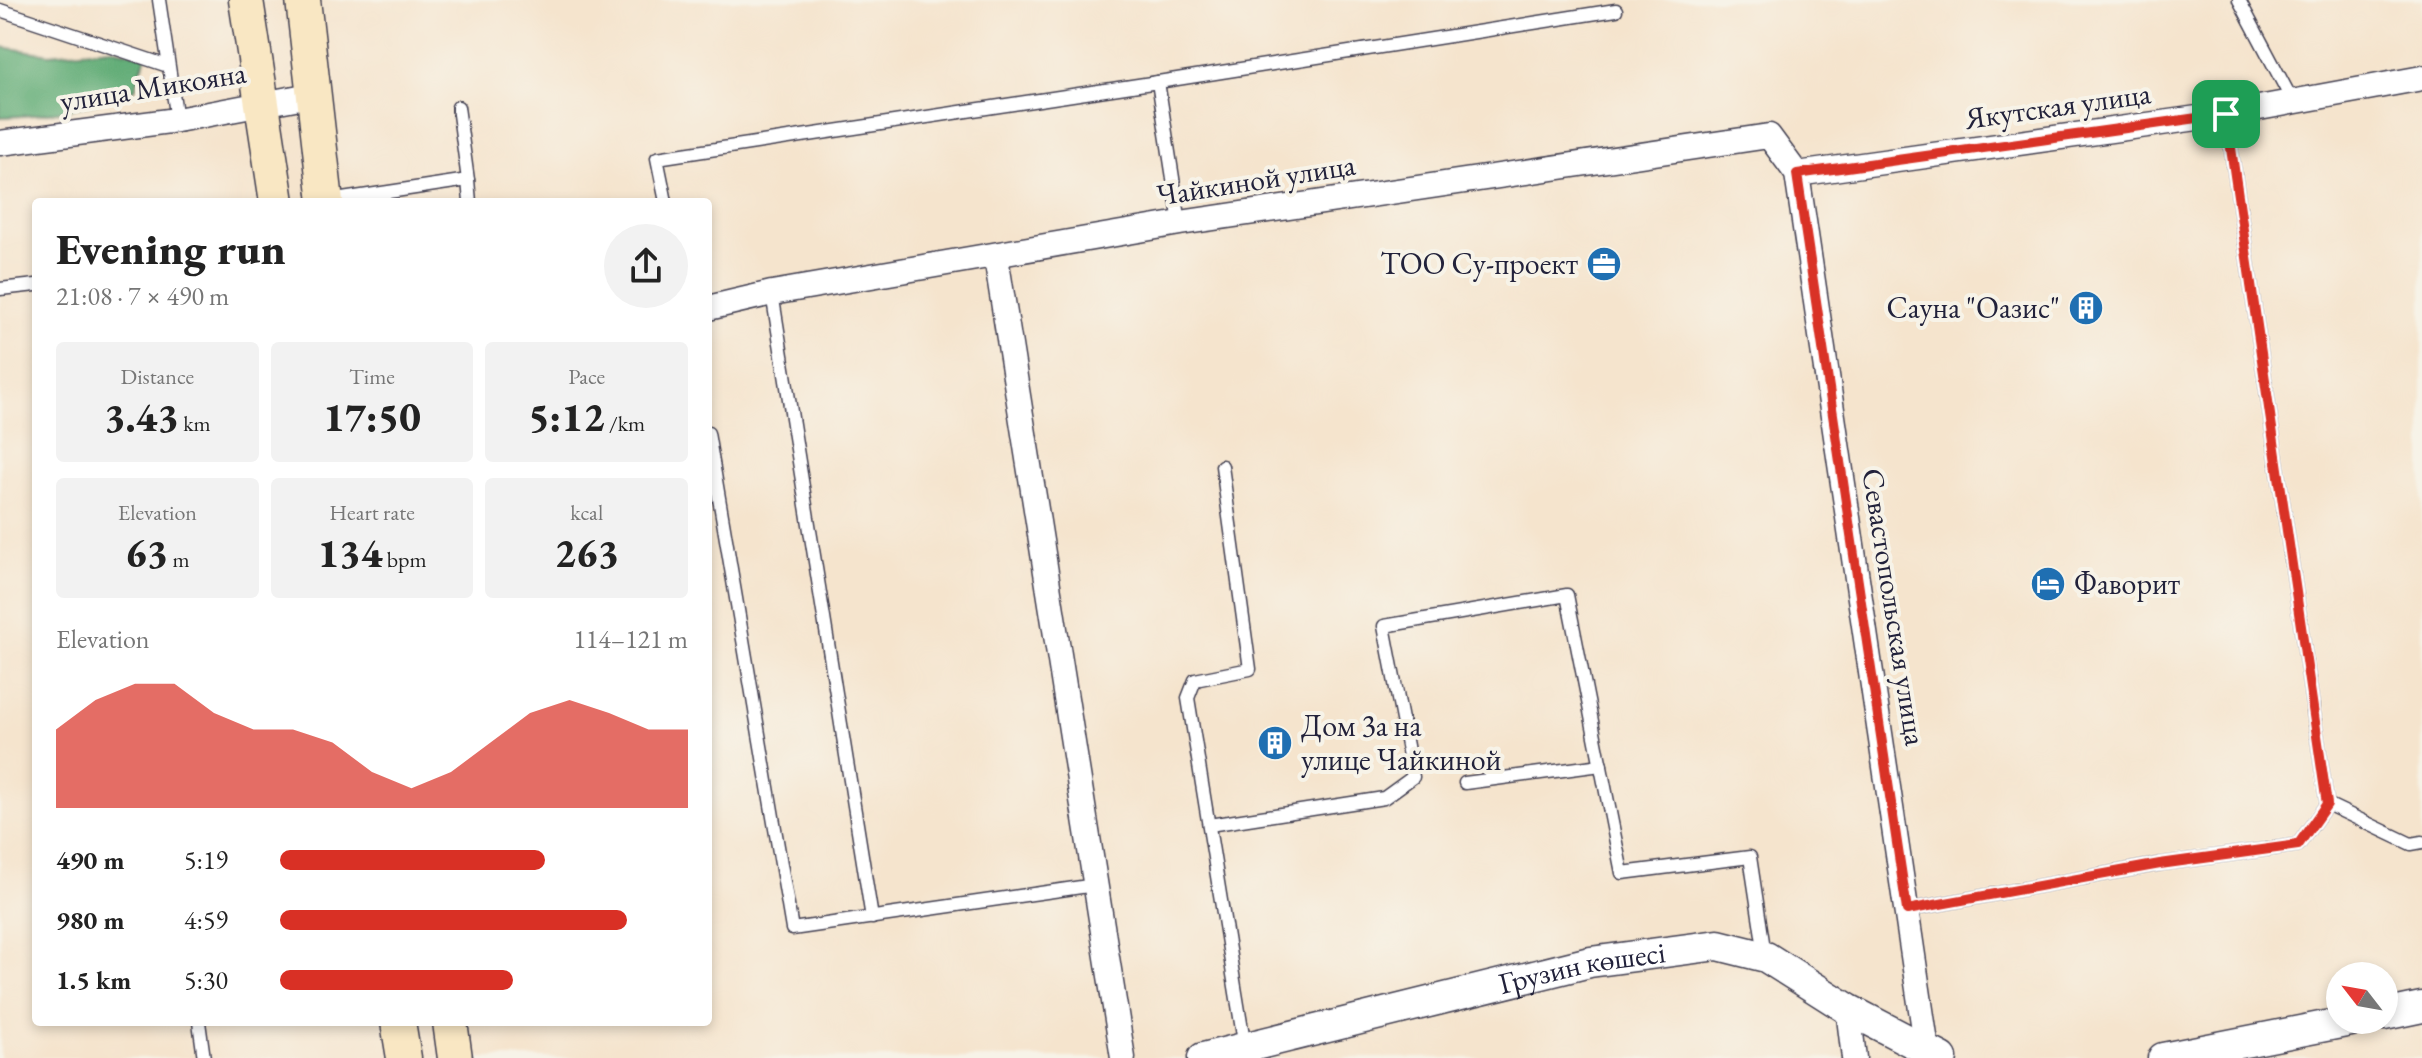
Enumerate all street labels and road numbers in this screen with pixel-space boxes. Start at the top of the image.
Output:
street label: улица Микояна [57,53,249,120]
street label: Якутская улица [1962,73,2153,138]
street label: Чайкиной улица [1154,145,1358,214]
street label: Севастопольская улица [1853,466,1936,748]
street label: Грузин көшесі [1495,932,1668,1003]

